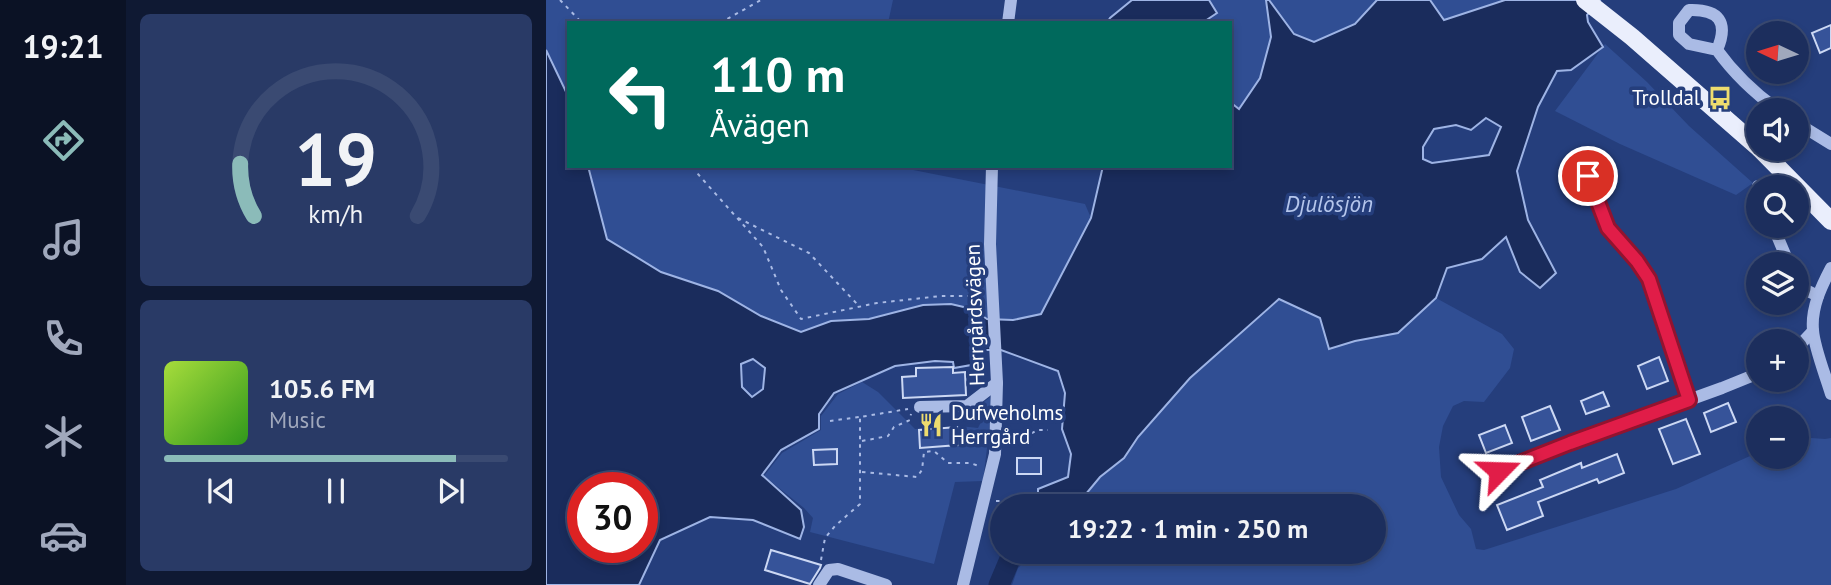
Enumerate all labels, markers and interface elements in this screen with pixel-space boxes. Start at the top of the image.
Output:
north arrow [1746,21,1810,84]
map controls [1746,21,1809,469]
text: 19:21 [22,25,104,67]
text: 110 m [710,42,845,106]
icon: left [595,49,686,140]
place label: Trolldal [1632,84,1700,111]
bus stop icon: Trolldal [1706,84,1734,112]
button: sound [1746,98,1809,161]
text: Åvägen [710,104,810,146]
text: 19 [295,112,377,206]
icon: directions [39,116,88,165]
pin [1558,146,1618,206]
icon: arrive [1569,157,1607,195]
button: search [1746,175,1809,238]
water label: Djulösjön [1285,189,1373,218]
text: km/h [309,198,363,230]
icon: music [39,215,88,264]
street label: Herrgårdsvägen [959,244,990,386]
button: layers [1746,252,1809,315]
icon: phone [39,314,88,363]
button: + [1746,329,1809,392]
text: 105.6 FM [269,372,375,405]
place label: Dufweholms Herrgård [951,399,1063,450]
text: Music [269,405,326,434]
button: − [1746,406,1809,469]
restaurant icon: Dufweholms Herrgård [917,411,945,439]
icon: climate [39,412,88,461]
position arrow [1462,434,1536,508]
icon: previous [202,472,240,510]
icon: pause [317,472,355,510]
icon: next [432,472,470,510]
speed limit sign: 30 [567,472,658,563]
icon: car [39,511,88,560]
text: 19:22 · 1 min · 250 m [1068,512,1308,545]

